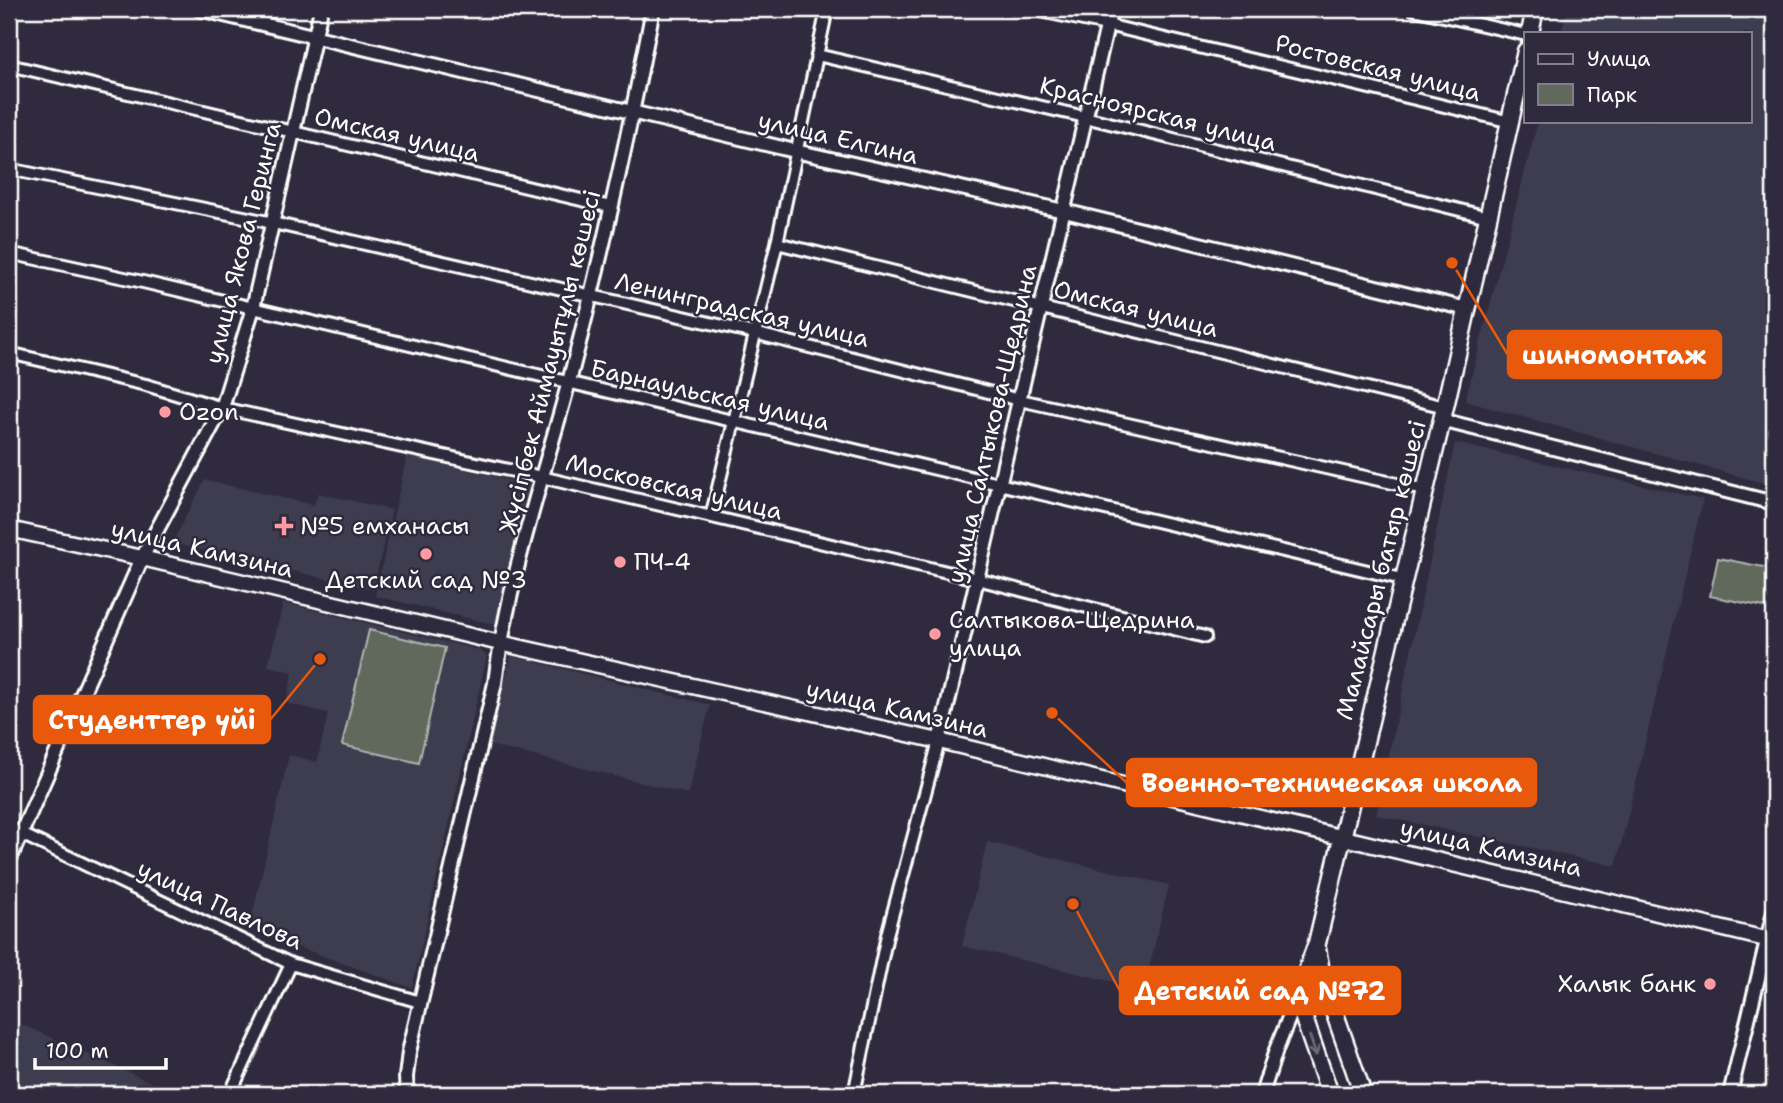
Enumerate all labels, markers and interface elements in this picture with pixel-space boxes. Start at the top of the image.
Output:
street label: Ростовская улица [1272,27,1484,109]
legend [1524,32,1752,122]
text: Улица [1587,45,1650,73]
street label: Красноярская улица [1036,69,1280,159]
text: Парк [1587,81,1637,109]
street label: Омская улица [311,100,483,170]
street label: улица Елгина [755,104,921,172]
street label: улица Якова Геринга [197,119,289,367]
street label: Жүсіпбек Аймауытұлы көшесі [492,187,608,537]
street label: улица Салтыкова-Щедрина [940,261,1044,587]
street label: Ленинградская улица [612,265,872,355]
street label: Омская улица [1050,273,1222,345]
callout: шиномонтаж [1508,331,1721,378]
text: шиномонтаж [1522,337,1706,372]
street label: Барнаульская улица [587,352,833,438]
place label: Ozon [179,396,239,428]
marker: Ozon [157,404,173,420]
street label: Малайсары батыр көшесі [1328,417,1434,723]
street label: Московская улица [562,446,786,528]
place label: №5 емханасы [300,510,470,542]
street label: улица Камзина [108,513,296,585]
marker: №5 емханасы [274,516,294,536]
marker: Детский сад №3 [418,546,434,562]
place label: ПЧ-4 [634,546,691,578]
marker: ПЧ-4 [612,554,628,570]
place label: Детский сад №3 [325,564,527,596]
place label: Салтыкова-Щедрина улица [949,604,1195,664]
marker: Салтыкова-Щедрина улица [927,626,943,642]
street label: улица Камзина [803,673,991,745]
callout: Студенттер үйі [34,696,270,743]
text: Студенттер үйі [48,702,256,737]
callout: Военно-техническая школа [1127,759,1536,806]
text: Военно-техническая школа [1142,765,1523,800]
street label: улица Камзина [1397,812,1585,884]
street label: улица Павлова [132,853,308,957]
callout: Детский сад №72 [1120,967,1400,1014]
place label: Халык банк [1558,968,1696,1000]
text: Детский сад №72 [1134,973,1386,1008]
marker: Халык банк [1702,976,1718,992]
scale bar [35,1026,166,1070]
one-way arrow [1308,1035,1321,1057]
text: 100 m [46,1037,109,1065]

